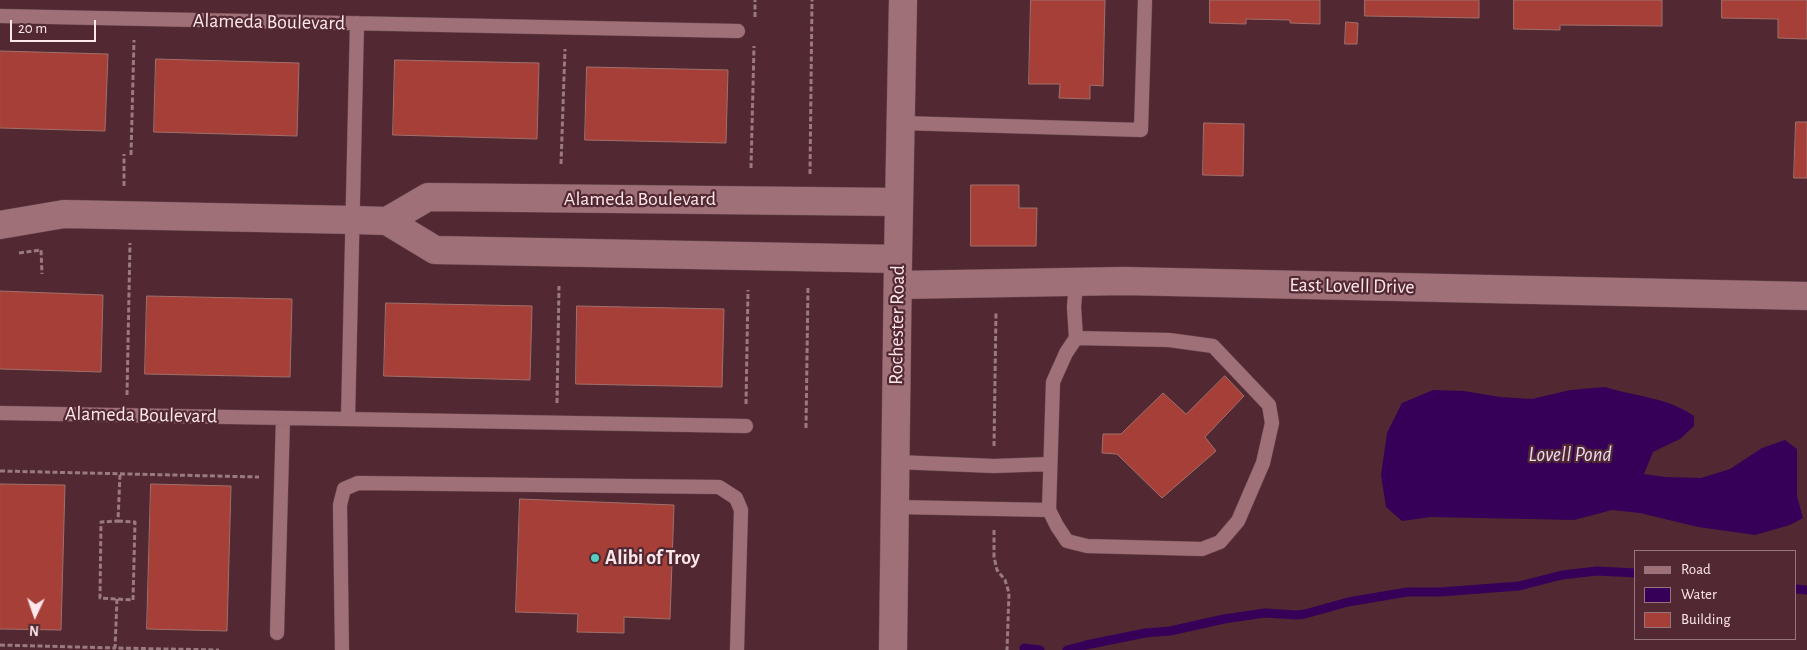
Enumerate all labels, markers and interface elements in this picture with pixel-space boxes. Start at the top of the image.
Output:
street label: Alameda Boulevard [193,9,345,35]
scale bar [12,10,99,42]
text: 20 m [18,21,47,36]
street label: Alameda Boulevard [564,187,716,211]
street label: Rochester Road [884,265,910,385]
street label: East Lovell Drive [1289,273,1415,299]
street label: Alameda Boulevard [65,402,217,428]
water label: Lovell Pond [1528,442,1612,468]
place label: Alibi of Troy [605,546,700,570]
legend [1634,550,1797,640]
marker: Alibi of Troy [589,552,601,564]
text: Road [1681,562,1711,577]
text: Water [1681,587,1717,602]
north arrow [10,590,60,640]
text: Building [1681,612,1731,627]
text: N [29,623,39,637]

